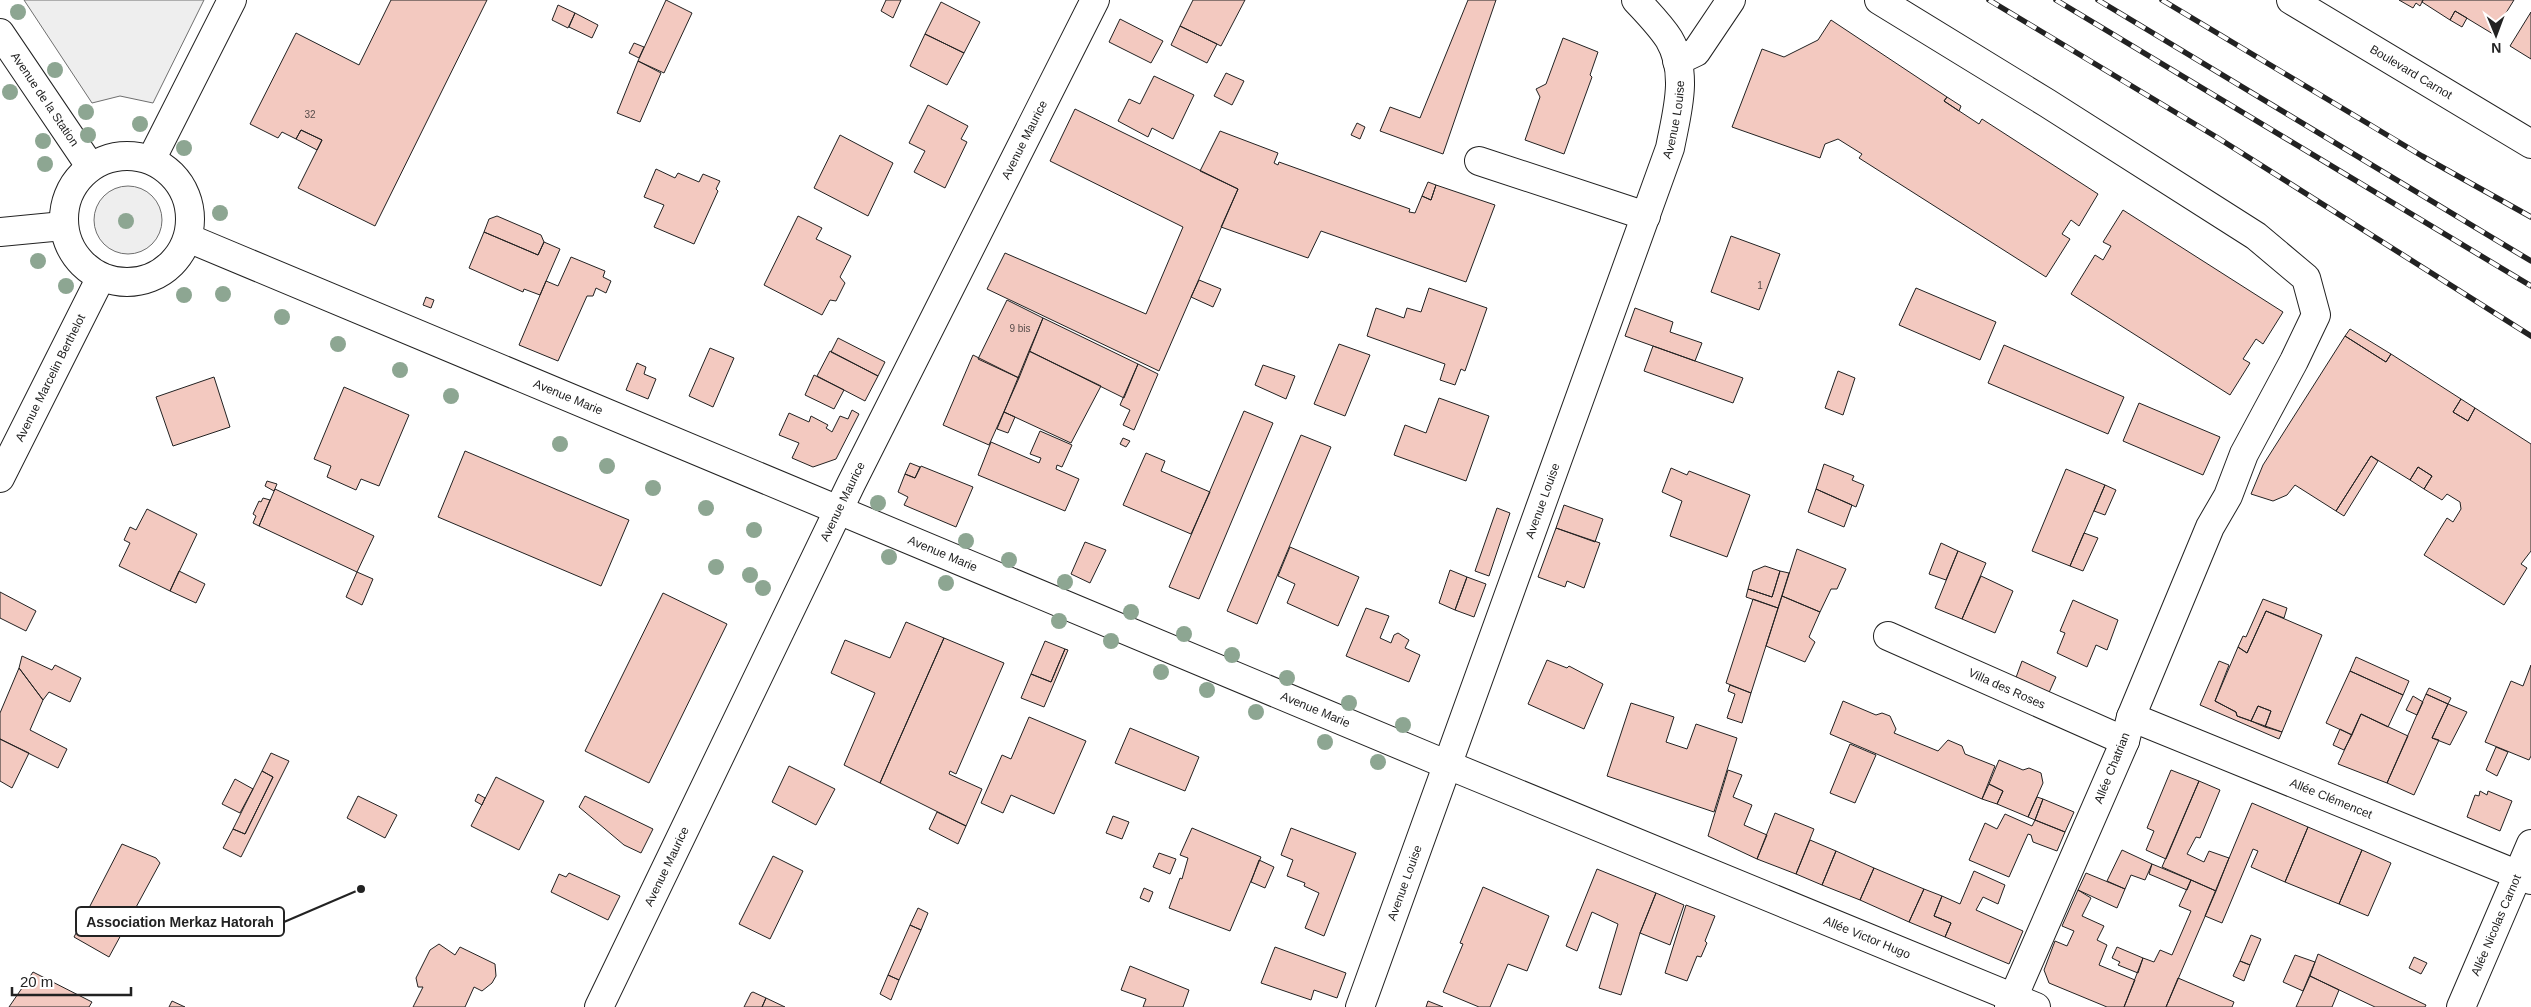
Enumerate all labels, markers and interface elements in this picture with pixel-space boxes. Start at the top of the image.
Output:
north arrow [2471,10,2521,60]
text: N [2491,40,2501,56]
street label: Boulevard Carnot [2367,42,2455,102]
street label: Avenue de la Station [8,49,82,149]
street label: Avenue Louise [1660,80,1687,161]
street label: Avenue Maurice [999,98,1050,182]
house number: 32 [304,109,316,120]
house number: 1 [1757,280,1763,291]
street label: Avenue Marcelin Berthelot [12,311,88,444]
house number: 9 bis [1009,323,1031,334]
street label: Avenue Marie [531,376,605,418]
street label: Avenue Maurice [817,459,868,544]
street label: Avenue Louise [1523,461,1563,541]
street label: Avenue Marie [906,533,980,574]
street label: Villa des Roses [1966,666,2047,712]
street label: Avenue Marie [1279,689,1352,730]
street label: Allée Chatrian [2091,730,2133,806]
street label: Allée Clémencet [2288,776,2375,822]
street label: Avenue Maurice [642,824,692,909]
street label: Avenue Louise [1385,843,1425,923]
street label: Allée Nicolas Carnot [2468,872,2524,978]
callout: Association Merkaz Hatorah [76,907,284,936]
street label: Allée Victor Hugo [1822,913,1913,962]
text: Association Merkaz Hatorah [86,914,274,930]
scale bar [12,964,131,996]
text: 20 m [20,973,53,990]

